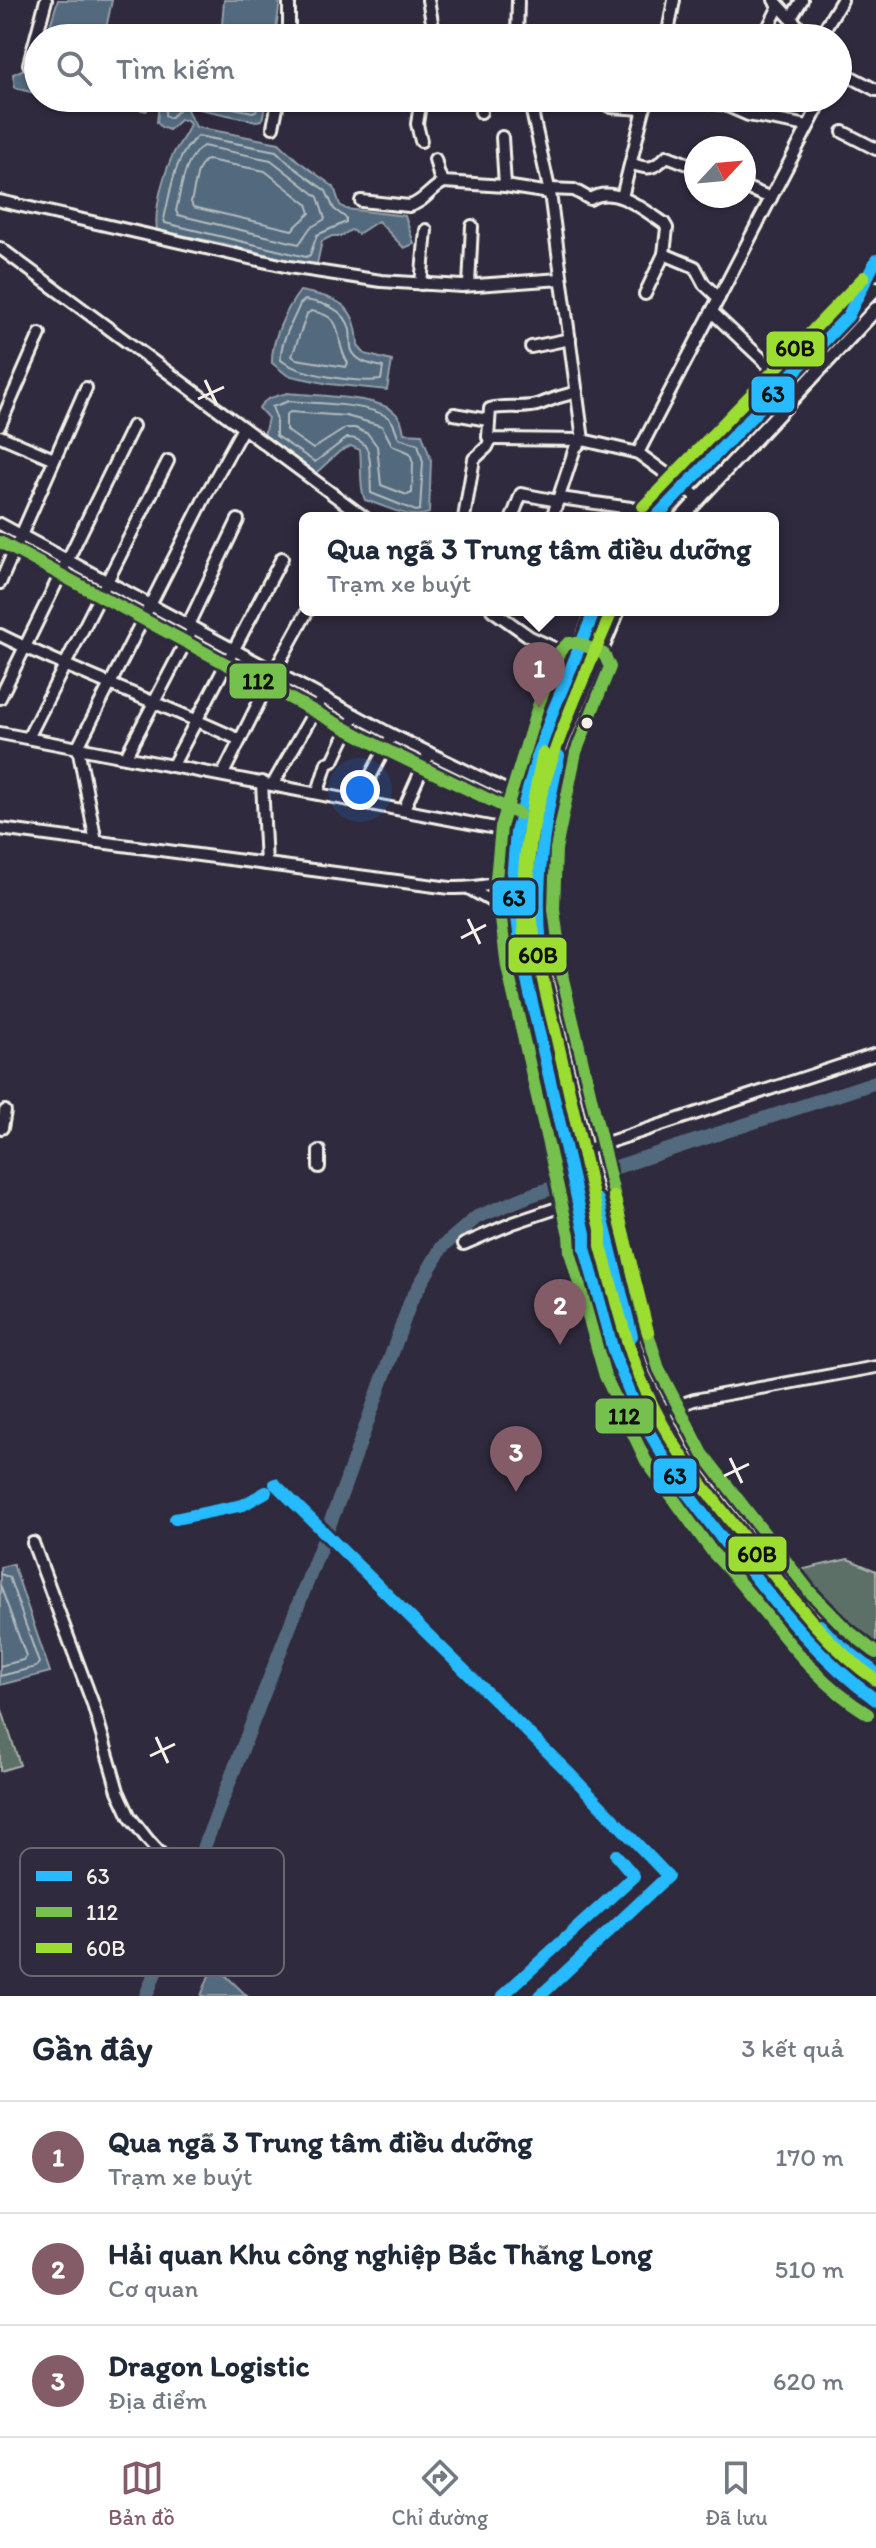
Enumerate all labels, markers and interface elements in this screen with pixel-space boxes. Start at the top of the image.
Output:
search box [24,24,852,112]
icon: search [52,46,96,90]
text: Tìm kiếm [116,50,235,87]
north arrow [684,136,756,208]
line badge: 60B [765,330,826,368]
text: 60B [775,335,815,362]
line badge: 63 [750,375,796,414]
text: 63 [761,381,785,408]
popup [299,512,779,616]
text: Qua ngã 3 Trung tâm điều dưỡng [327,530,751,567]
text: Trạm xe buýt [327,567,471,599]
pin: 1 [513,642,565,708]
line badge: 112 [228,662,288,700]
text: 112 [242,668,274,695]
unlabelled marker [579,715,595,731]
your location [340,770,380,810]
line badge: 63 [491,879,537,917]
text: 63 [502,885,526,912]
line badge: 60B [507,936,568,974]
text: 60B [518,942,558,969]
pin: 2 [534,1279,586,1345]
line badge: 112 [594,1397,655,1435]
text: 112 [608,1403,640,1430]
pin: 3 [490,1426,542,1492]
line badge: 63 [652,1457,698,1495]
text: 63 [663,1463,687,1490]
line badge: 60B [727,1535,788,1573]
text: 60B [737,1541,777,1568]
legend [20,1848,284,1976]
text: 63 [86,1863,110,1890]
text: 112 [86,1899,118,1926]
text: 60B [86,1935,125,1962]
text: Gần đây [32,2028,153,2069]
text: 3 kết quả [741,2032,844,2064]
text: Qua ngã 3 Trung tâm điều dưỡng [108,2123,532,2160]
text: 1 [52,2141,64,2173]
text: 170 m [775,2141,844,2173]
text: Trạm xe buýt [108,2160,253,2192]
text: Hải quan Khu công nghiệp Bắc Thăng Long [108,2235,652,2272]
text: 2 [51,2253,65,2285]
text: 510 m [775,2253,844,2285]
text: Cơ quan [108,2272,198,2304]
text: Dragon Logistic [108,2347,309,2384]
text: 3 [51,2365,65,2397]
text: 620 m [773,2365,844,2397]
text: Địa điểm [108,2384,207,2416]
tab: Bản đồ [108,2456,175,2531]
tab: Chỉ đường [392,2456,488,2531]
tab: Đã lưu [705,2456,768,2531]

